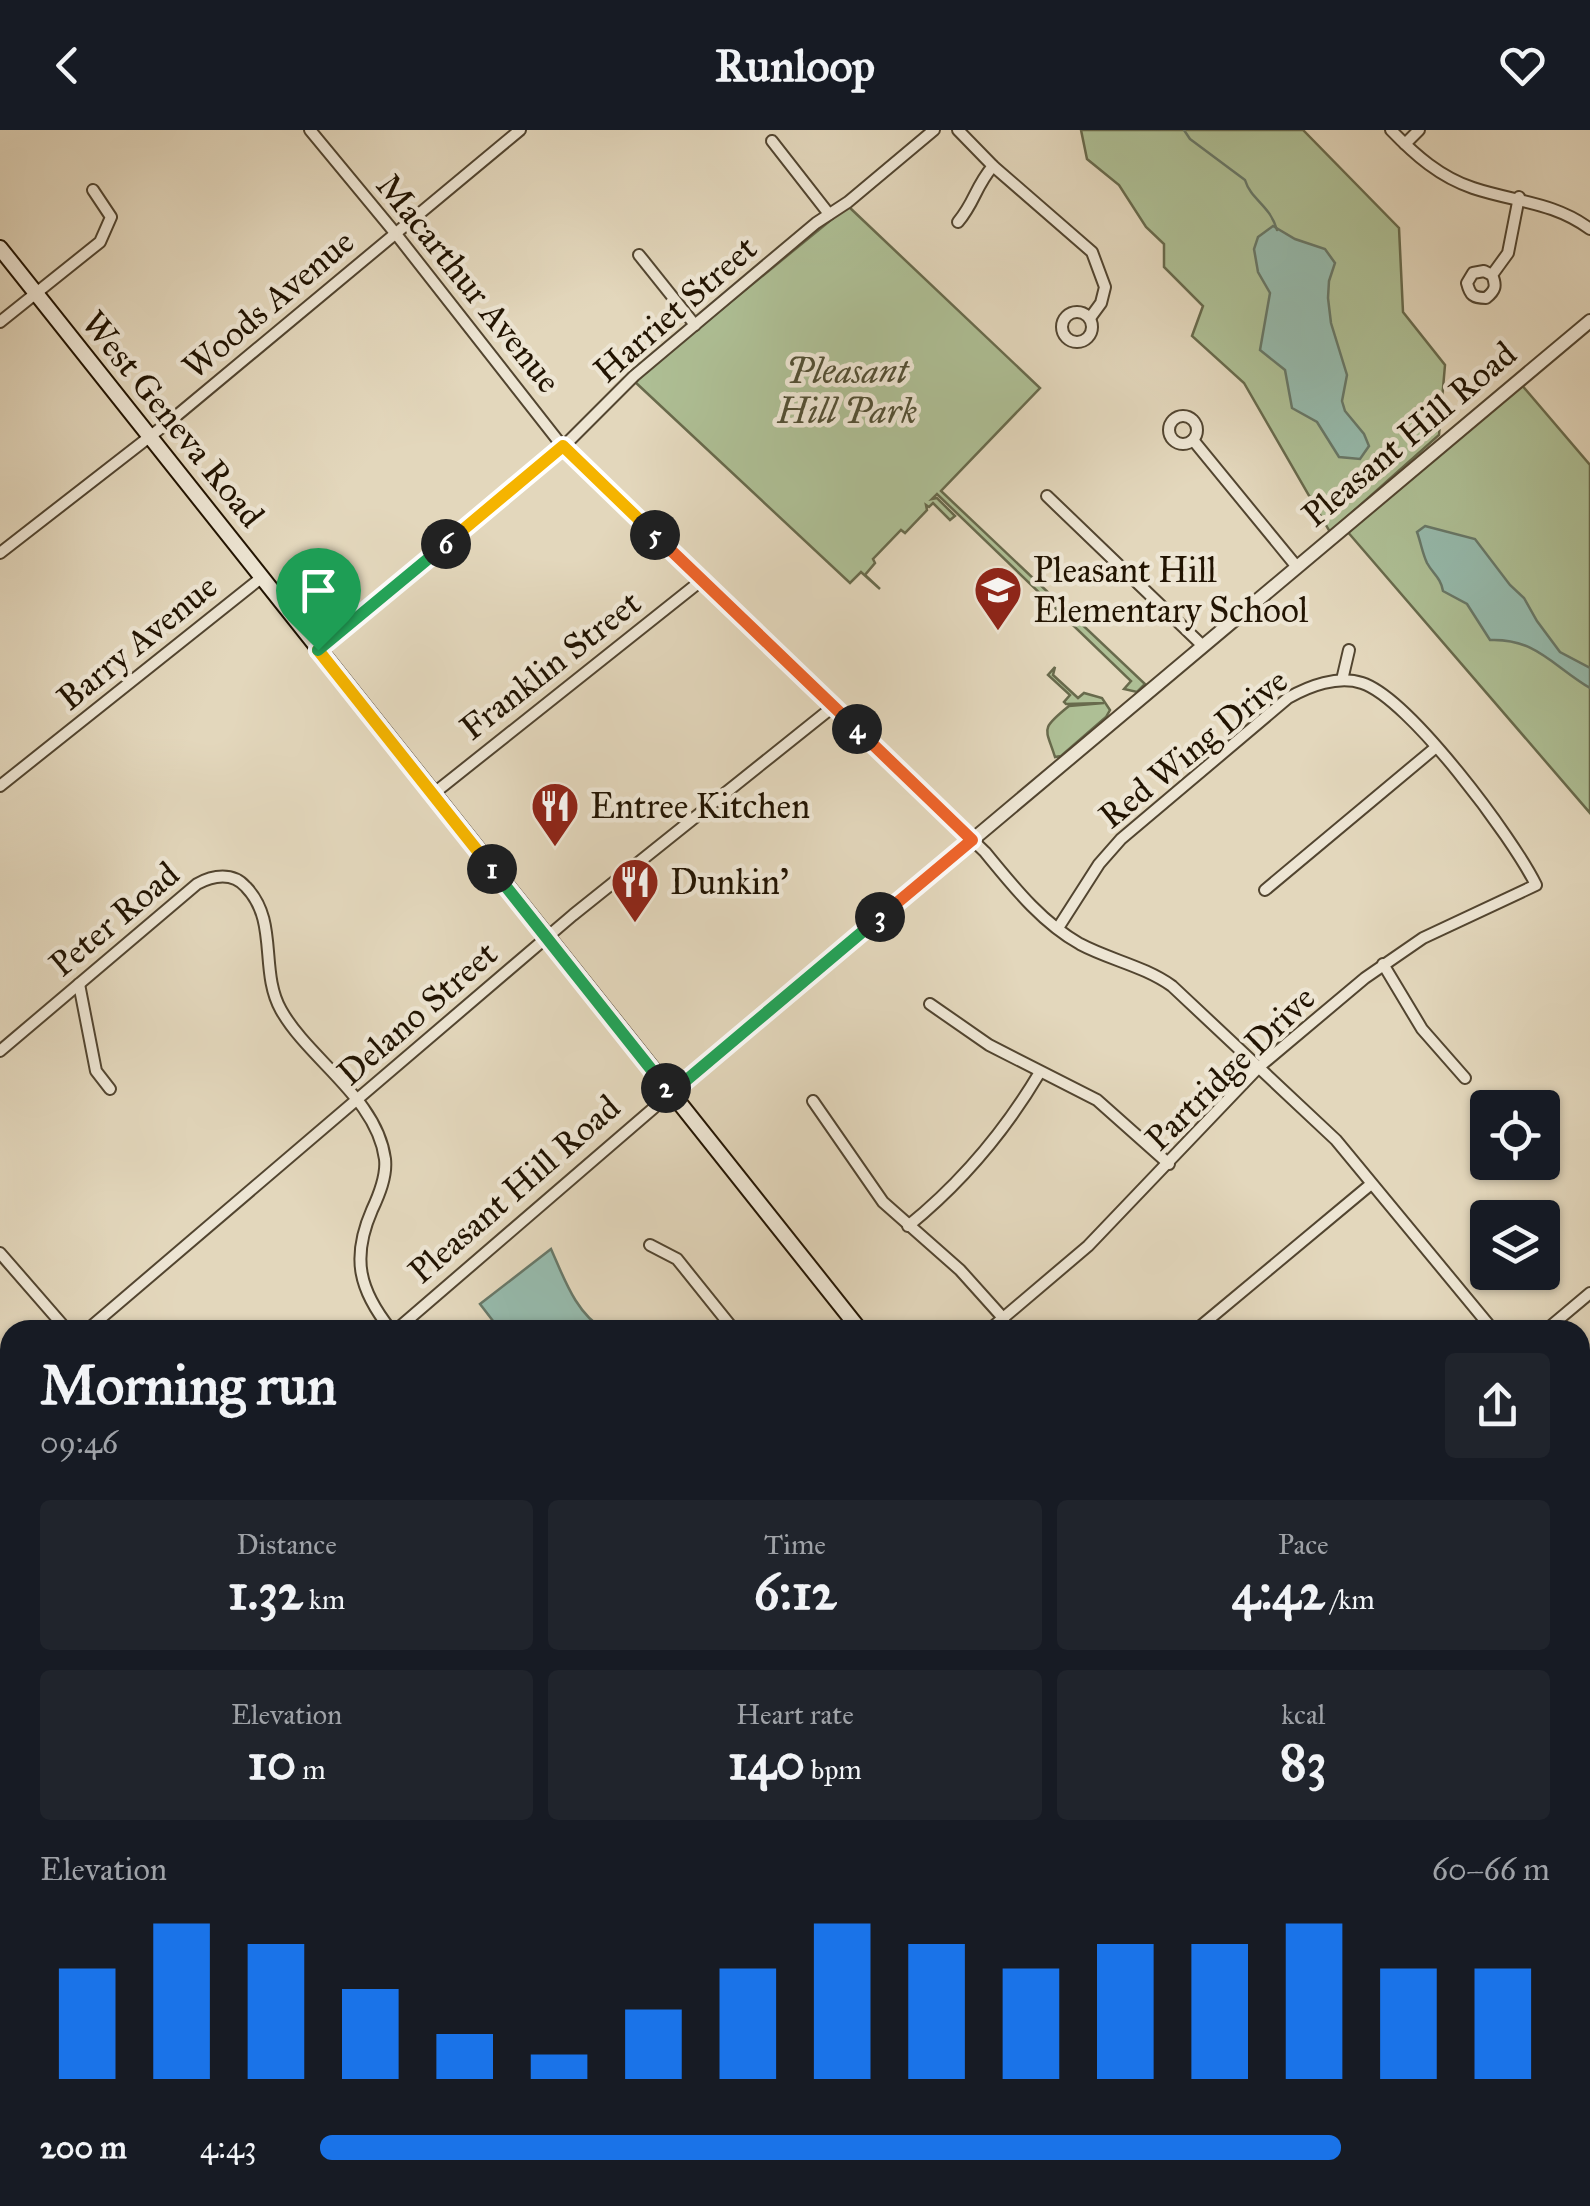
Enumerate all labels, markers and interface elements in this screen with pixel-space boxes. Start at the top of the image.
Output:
icon: back [40,38,95,93]
text: Runloop [715,38,875,93]
icon: heart [1495,38,1550,93]
street label: Macarthur Avenue [367,165,570,402]
street label: Woods Avenue [174,220,363,389]
street label: Harriet Street [585,227,766,392]
street label: West Geneva Road [72,302,273,537]
street label: Pleasant Hill Road [1294,332,1525,536]
park label: Pleasant Hill Park [776,350,917,433]
pin: 5 [630,510,680,560]
text: 5 [648,517,662,552]
pin: 6 [421,519,471,569]
text: 6 [439,526,453,561]
pin [276,548,361,651]
place label: Pleasant Hill Elementary School [1033,549,1309,632]
icon: arrive [291,563,346,618]
school or university icon: Pleasant Hill Elementary School [972,564,1024,632]
street label: Barry Avenue [49,565,226,720]
street label: Franklin Street [451,581,649,749]
street label: Red Wing Drive [1090,659,1296,838]
pin: 4 [832,704,882,754]
text: 4 [849,711,865,746]
restaurant icon: Entree Kitchen [529,780,581,848]
place label: Entree Kitchen [590,785,810,828]
pin: 1 [467,844,517,894]
text: 1 [486,851,498,886]
street label: Peter Road [41,853,188,986]
restaurant icon: Dunkin' [609,856,661,924]
place label: Dunkin' [670,861,789,904]
pin: 3 [855,892,905,942]
text: 3 [874,899,886,934]
street label: Delano Street [329,932,506,1094]
street label: Partridge Drive [1137,977,1324,1160]
pin: 2 [641,1063,691,1113]
text: 2 [659,1070,673,1105]
street label: Pleasant Hill Road [400,1086,629,1293]
map controls [1470,1090,1560,1290]
button: locate [1470,1090,1560,1180]
button: layers [1470,1200,1560,1290]
text: Morning run [40,1352,337,1419]
button: share [1445,1353,1550,1458]
text: 09:46 [40,1423,118,1462]
text: Distance [236,1527,337,1562]
text: Time [764,1527,826,1562]
text: Pace [1278,1527,1329,1562]
text: 1.32 [228,1562,303,1623]
text: 6:12 [754,1562,836,1623]
text: 4:42 [1232,1562,1325,1623]
text: km [303,1582,345,1617]
text: /km [1325,1582,1375,1617]
text: Elevation [231,1697,342,1732]
text: Heart rate [736,1697,854,1732]
text: kcal [1281,1697,1325,1732]
text: 10 [248,1732,296,1793]
text: 140 [728,1732,805,1793]
text: 83 [1280,1732,1327,1793]
text: m [296,1752,326,1787]
text: bpm [805,1752,862,1787]
text: Elevation [40,1850,167,1889]
text: 60–66 m [1432,1850,1550,1889]
text: 200 m [40,2128,127,2167]
text: 4:43 [200,2128,257,2167]

